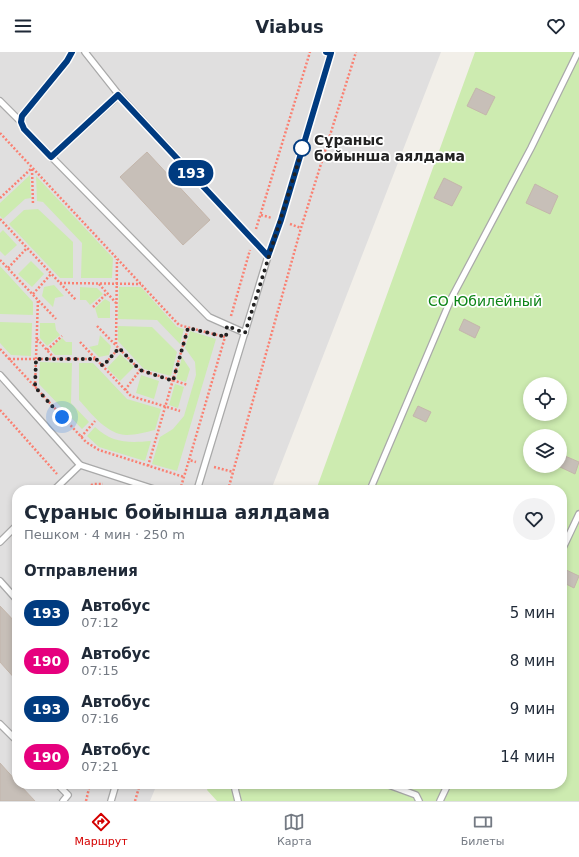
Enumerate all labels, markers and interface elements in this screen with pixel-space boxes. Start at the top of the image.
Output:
icon: menu [12,15,34,37]
icon: heart [545,15,567,37]
text: Viabus [255,16,324,37]
place label: Сұраныс бойынша аялдама [314,132,465,164]
marker: Сұраныс бойынша аялдама [293,139,311,157]
line badge: 193 [168,160,214,186]
text: 193 [176,165,206,181]
park label: СО Юбилейный [428,293,542,309]
map controls [523,377,567,473]
button: locate [523,377,567,421]
your location [52,407,72,427]
button: layers [523,429,567,473]
button: heart [513,498,555,540]
text: Сұраныс бойынша аялдама [24,501,330,523]
text: Пешком · 4 мин · 250 m [24,527,185,542]
text: Отправления [24,562,138,580]
text: Автобус [81,597,150,615]
text: 5 мин [510,604,555,622]
text: 193 [32,605,61,621]
text: 07:12 [81,615,119,630]
text: Автобус [81,645,150,663]
text: 8 мин [510,652,555,670]
text: 190 [32,653,61,669]
text: 07:15 [81,663,119,678]
text: Автобус [81,693,150,711]
text: 9 мин [510,700,555,718]
text: 193 [32,701,61,717]
text: 07:16 [81,711,119,726]
text: Автобус [81,741,150,759]
text: 14 мин [500,748,555,766]
text: 190 [32,749,61,765]
text: 07:21 [81,759,119,774]
tab: Маршрут [75,811,128,848]
tab: Карта [277,811,312,848]
tab: Билеты [461,811,504,848]

